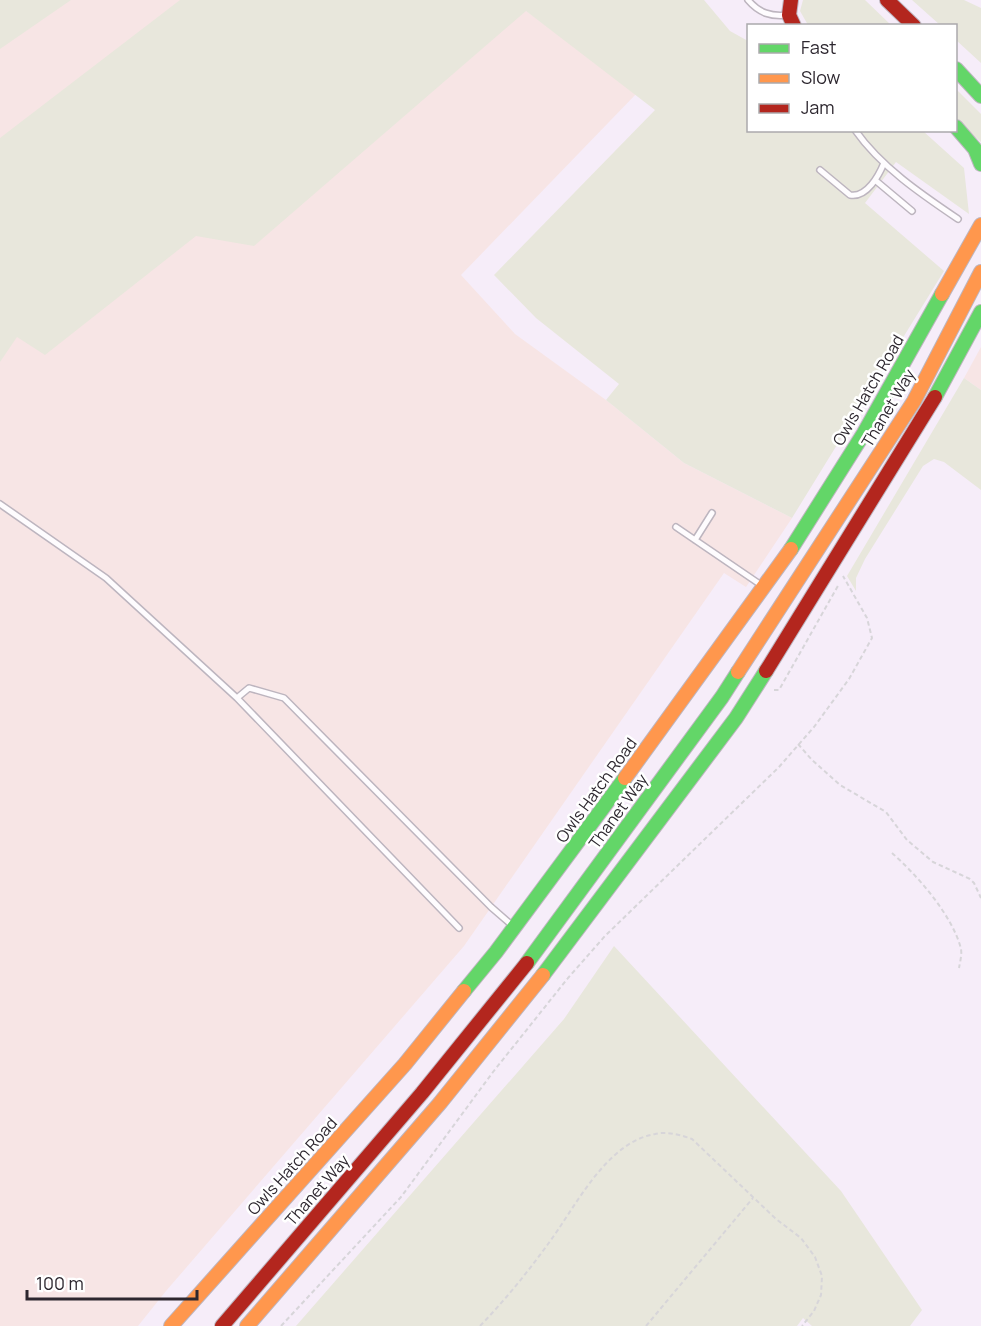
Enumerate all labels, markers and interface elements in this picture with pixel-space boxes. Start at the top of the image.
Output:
legend [747,24,957,132]
text: Fast [801,35,836,59]
text: Slow [801,65,841,89]
text: Jam [801,95,835,119]
street label: Owls Hatch Road [827,331,909,449]
street label: Thanet Way [856,364,920,451]
street label: Owls Hatch Road [550,733,642,847]
street label: Thanet Way [583,769,653,853]
street label: Owls Hatch Road [242,1112,342,1220]
street label: Thanet Way [280,1149,354,1230]
scale bar [27,1263,196,1301]
text: 100 m [36,1271,84,1295]

